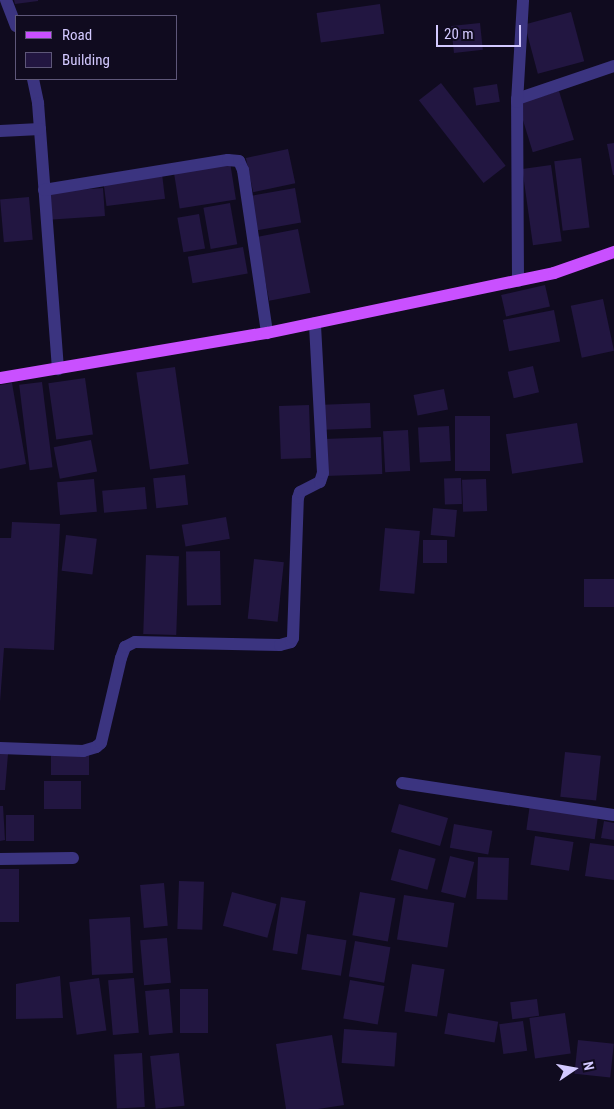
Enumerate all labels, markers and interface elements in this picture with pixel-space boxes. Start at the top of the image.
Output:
legend [15,15,178,80]
scale bar [439,15,524,47]
text: 20 m [444,25,474,43]
text: Road [62,26,92,44]
text: Building [62,51,110,69]
north arrow [549,1044,599,1094]
text: N [580,1060,597,1072]

